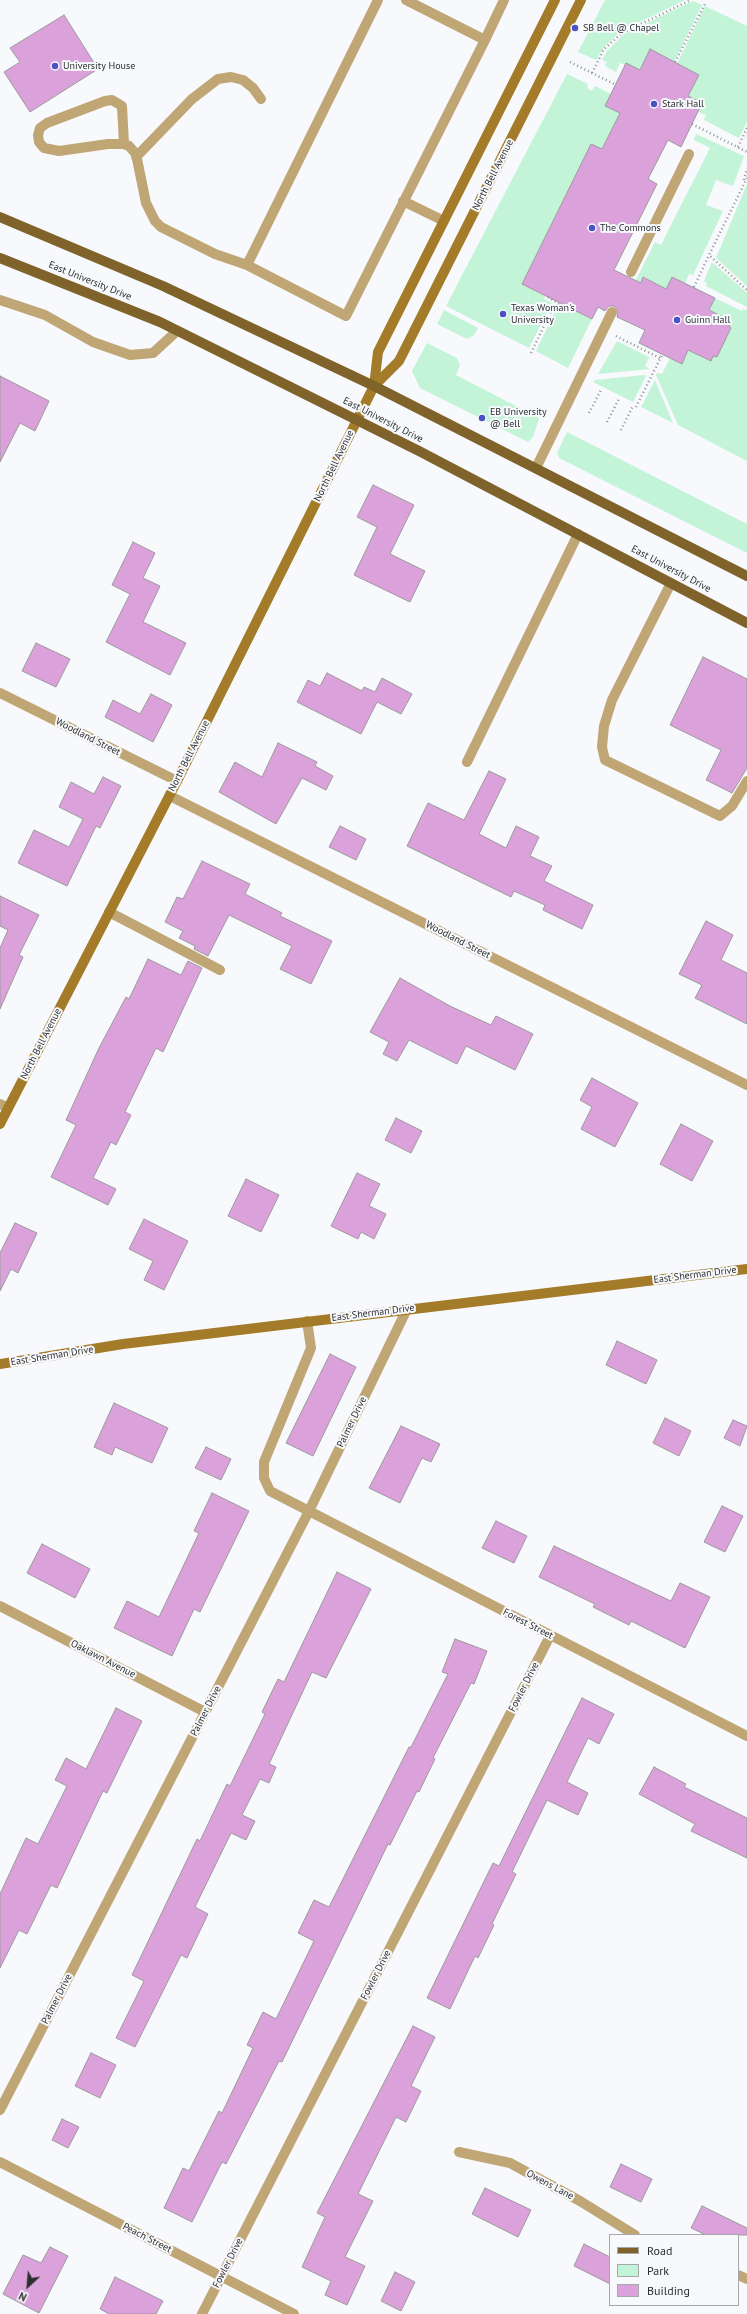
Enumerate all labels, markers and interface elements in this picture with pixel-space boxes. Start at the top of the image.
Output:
place label: SB Bell @ Chapel [583,22,659,34]
marker: SB Bell @ Chapel [570,23,580,33]
place label: University House [63,60,135,72]
marker: University House [50,61,60,71]
place label: Stark Hall [662,98,704,110]
marker: Stark Hall [649,99,659,109]
street label: North Bell Avenue [470,138,516,212]
place label: The Commons [600,222,661,234]
marker: The Commons [587,223,597,233]
street label: East University Drive [47,259,133,303]
place label: Texas Woman's University [511,302,575,326]
marker: Texas Woman's University [498,309,508,319]
place label: Guinn Hall [685,314,730,326]
marker: Guinn Hall [672,315,682,325]
street label: East University Drive [341,395,425,445]
place label: EB University @ Bell [490,406,547,430]
marker: EB University @ Bell [477,413,487,423]
street label: North Bell Avenue [312,428,356,504]
street label: East University Drive [629,543,713,595]
street label: Woodland Street [54,716,122,758]
street label: North Bell Avenue [166,719,212,793]
street label: Woodland Street [424,919,492,961]
street label: North Bell Avenue [18,1007,64,1081]
street label: East Sherman Drive [653,1264,737,1286]
street label: East Sherman Drive [331,1302,415,1324]
street label: East Sherman Drive [10,1344,94,1368]
street label: Palmer Drive [335,1395,369,1449]
street label: Forest Street [501,1606,555,1642]
street label: Oaklawn Avenue [69,1637,137,1681]
street label: Fowler Drive [506,1660,542,1714]
street label: Palmer Drive [188,1684,224,1738]
street label: Fowler Drive [358,1948,394,2002]
street label: Palmer Drive [39,1972,75,2026]
street label: Owens Lane [524,2167,576,2203]
street label: Peach Street [120,2221,174,2255]
legend [609,2234,739,2306]
street label: Fowler Drive [210,2236,246,2290]
text: Road [647,2243,672,2258]
text: Park [647,2263,669,2278]
north arrow [8,2266,48,2306]
text: Building [647,2283,690,2298]
text: N [16,2289,29,2305]

